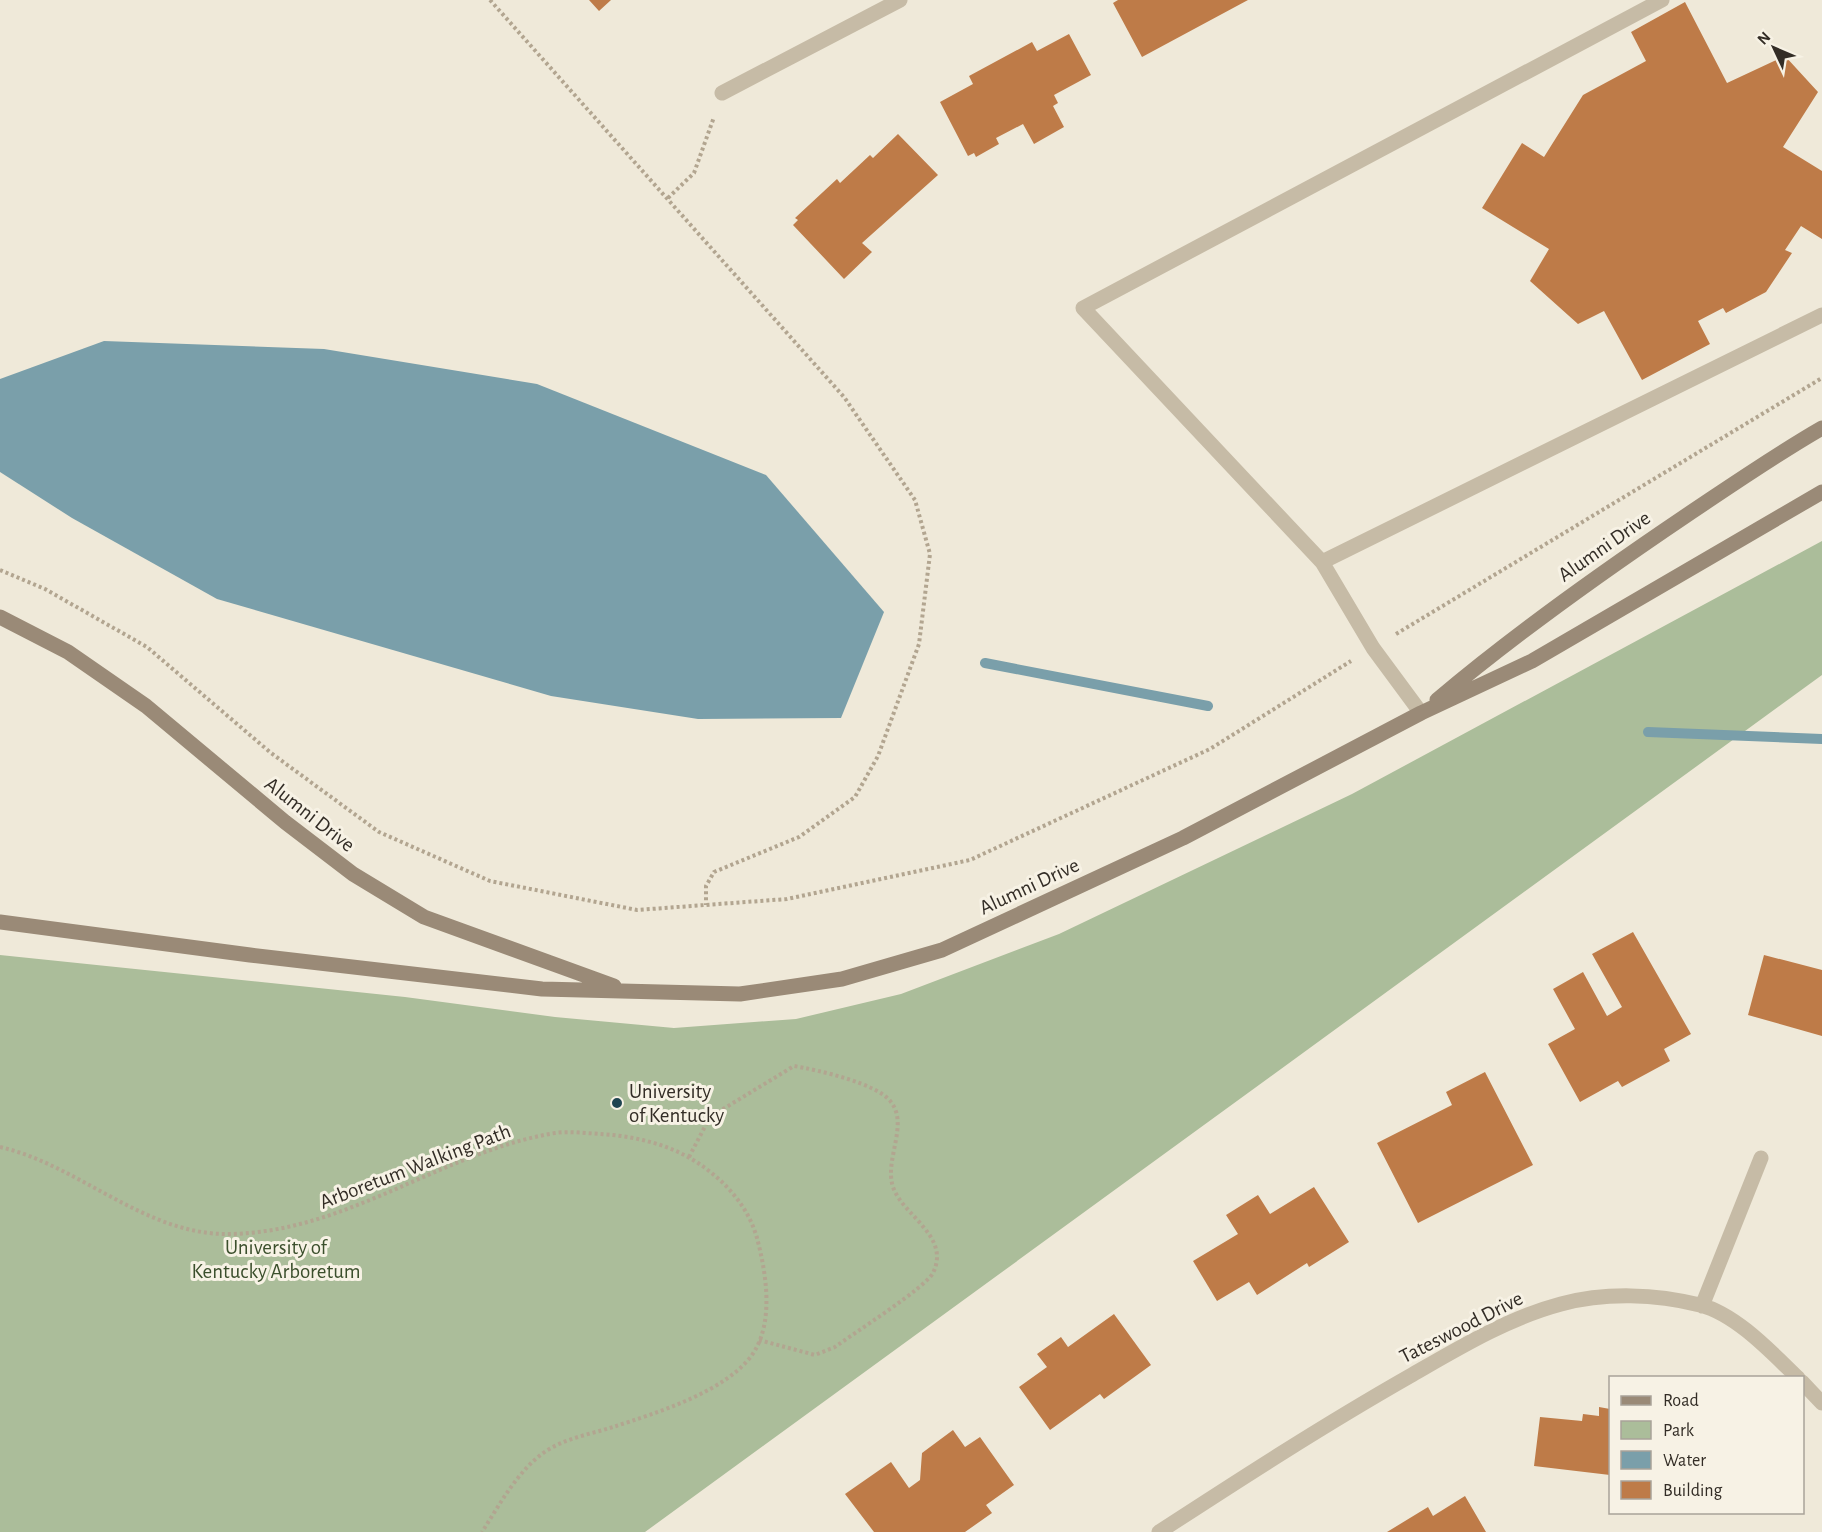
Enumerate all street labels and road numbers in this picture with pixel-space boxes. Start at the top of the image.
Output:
street label: Alumni Drive [1554,507,1654,586]
street label: Alumni Drive [261,773,359,856]
street label: Alumni Drive [976,854,1082,919]
street label: Arboretum Walking Path [317,1120,514,1213]
street label: Tateswood Drive [1396,1287,1526,1367]

